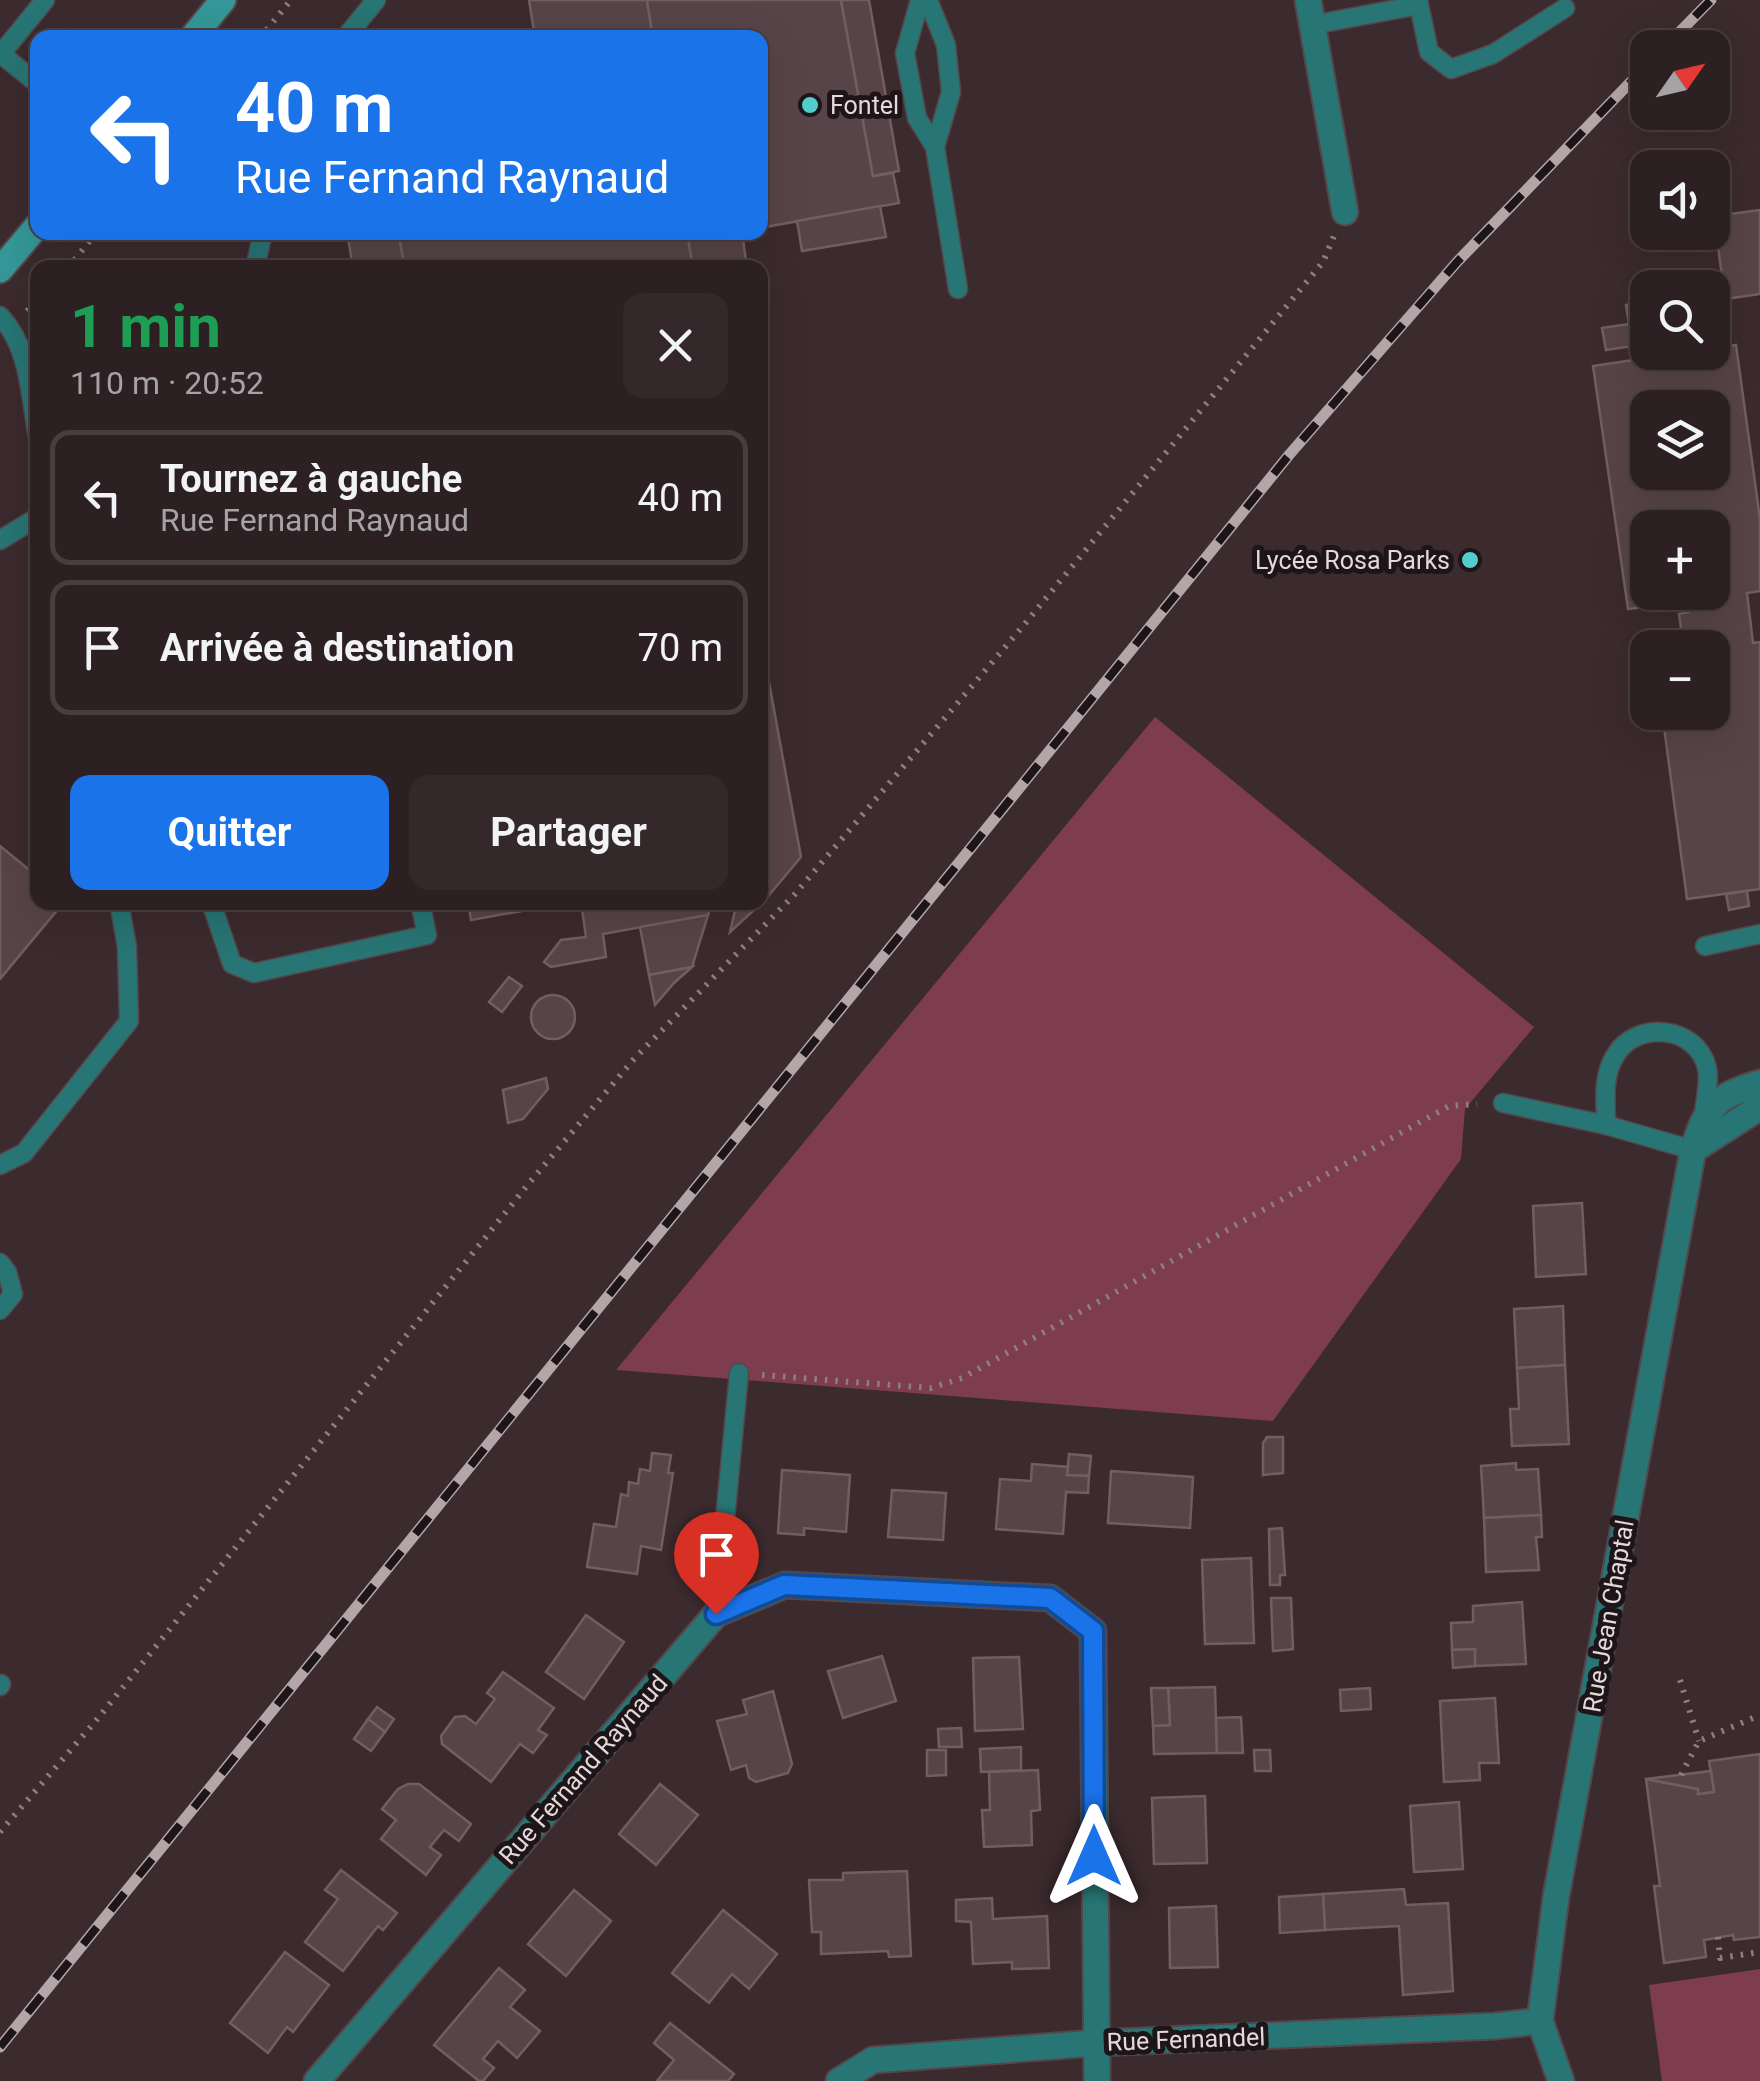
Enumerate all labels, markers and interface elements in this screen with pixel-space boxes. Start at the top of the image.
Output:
north arrow [1630,30,1730,130]
map controls [1630,30,1730,730]
text: 40 m [235,67,393,149]
icon: left [70,70,200,200]
place label: Fontel [830,91,899,120]
marker: Fontel [799,94,821,116]
button: sound [1630,150,1730,250]
text: Rue Fernand Raynaud [235,151,670,204]
button: search [1630,270,1730,370]
text: 1 min [70,291,221,362]
button: close [623,293,728,398]
text: 110 m · 20:52 [70,364,264,402]
button: layers [1630,390,1730,490]
text: Tournez à gauche [160,457,462,501]
icon: left [75,470,130,525]
text: 40 m [638,476,723,520]
text: Rue Fernand Raynaud [160,501,469,539]
button: + [1630,510,1730,610]
place label: Lycée Rosa Parks [1255,546,1450,575]
marker: Lycée Rosa Parks [1459,549,1481,571]
icon: arrive [75,620,130,675]
text: Arrivée à destination [160,626,514,670]
text: 70 m [638,626,723,670]
button: − [1630,630,1730,730]
button: Quitter [70,775,389,890]
button: Partager [409,775,728,890]
pin [674,1512,759,1615]
street label: Rue Jean Chaptal [1577,1518,1640,1715]
icon: arrive [689,1527,744,1582]
street label: Rue Fernand Raynaud [493,1669,674,1870]
position arrow [1042,1804,1146,1908]
street label: Rue Fernandel [1106,2022,1266,2057]

